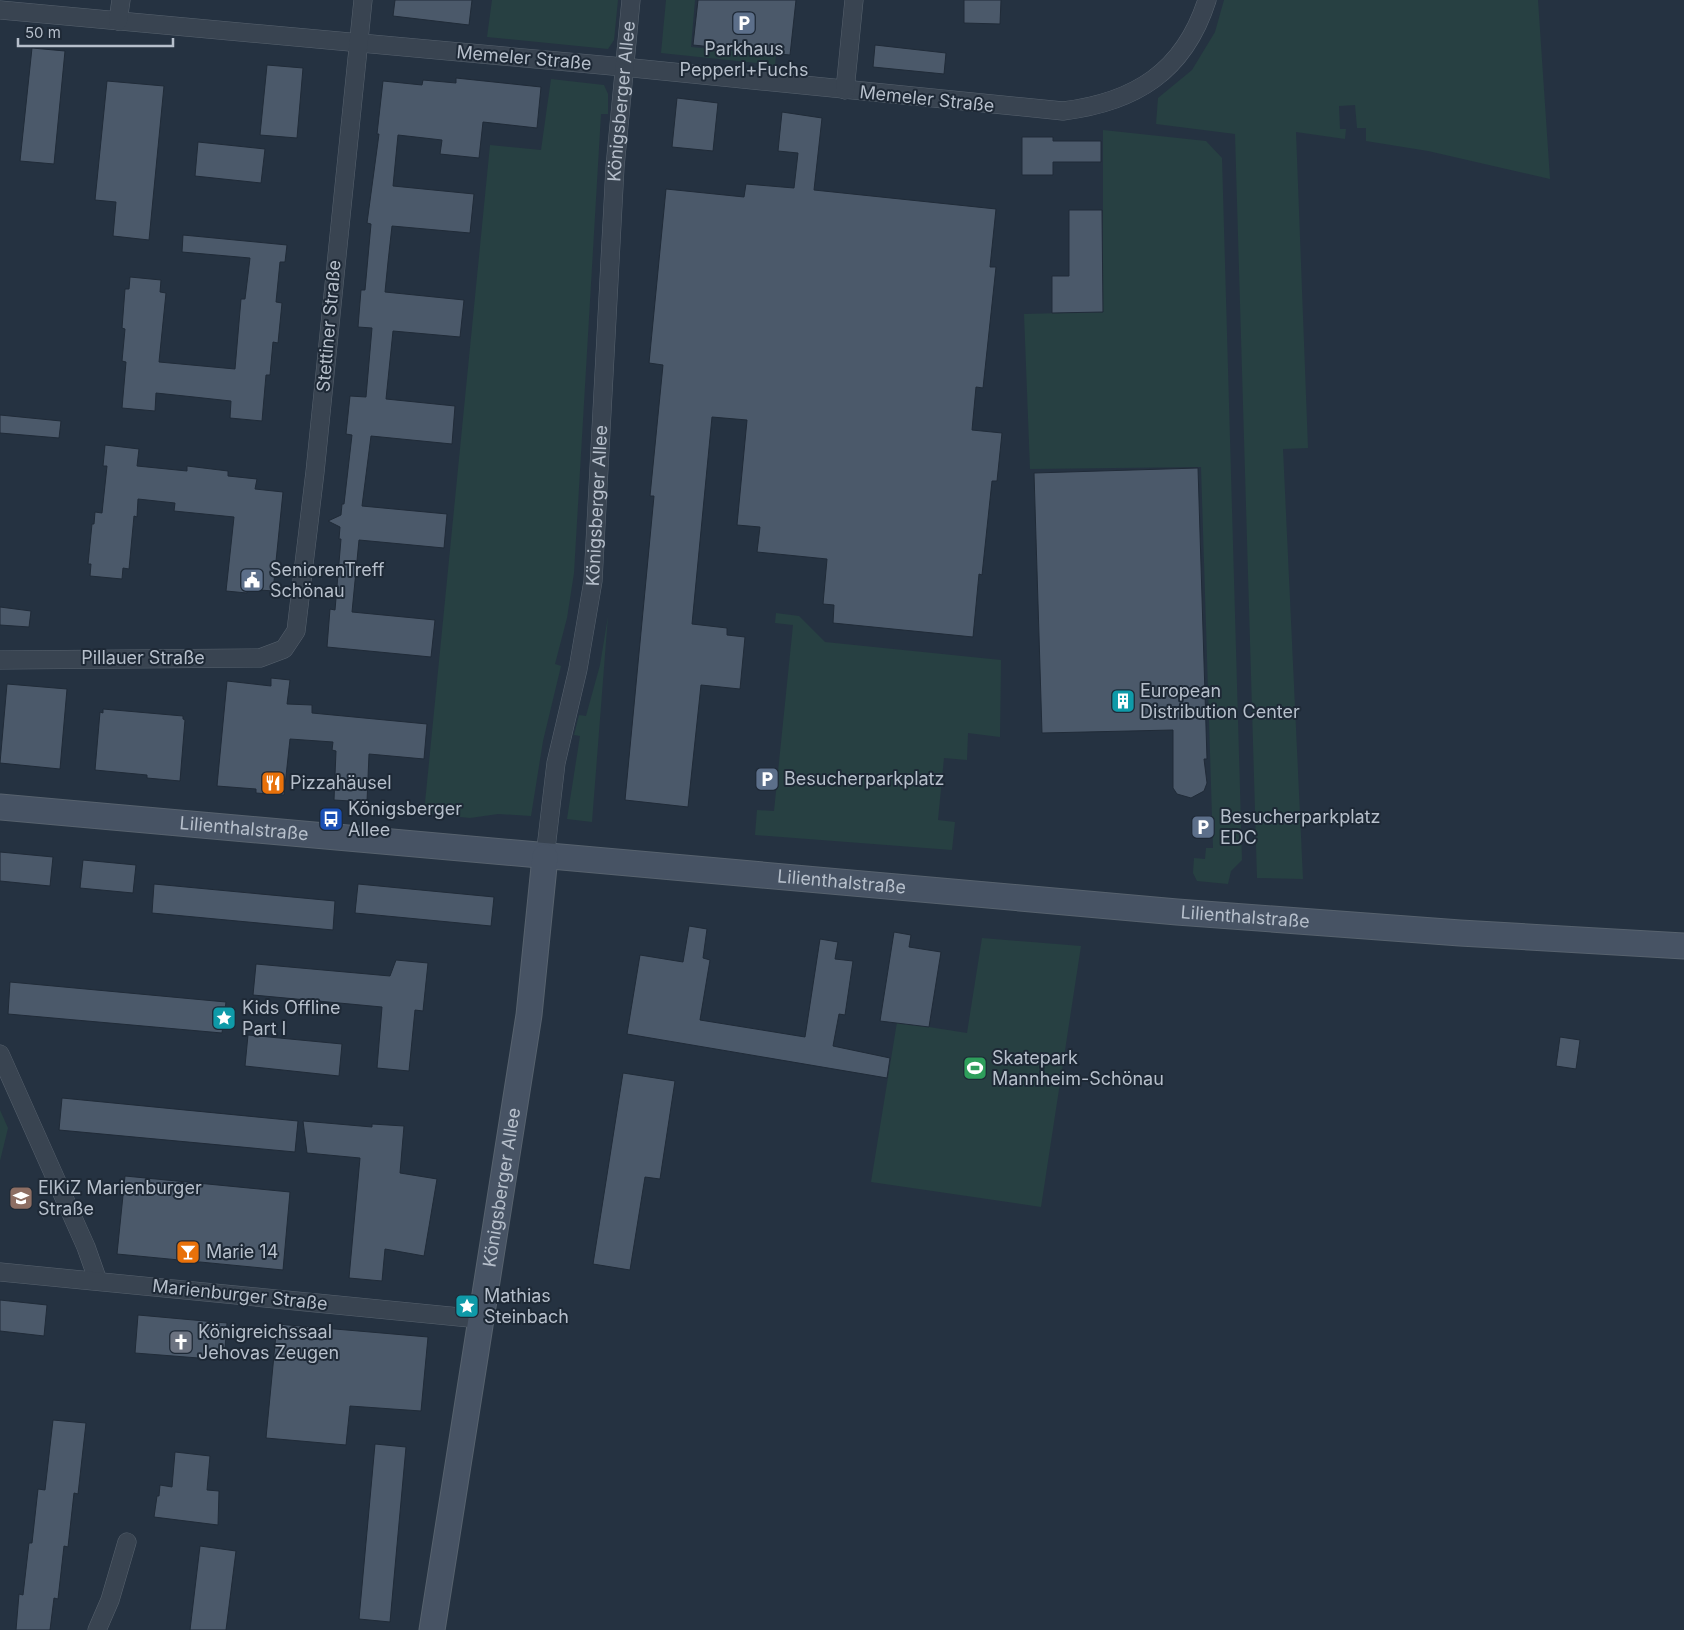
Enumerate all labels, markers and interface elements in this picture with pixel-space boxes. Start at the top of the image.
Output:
parking icon: Parkhaus Pepperl+Fuchs [731,10,757,36]
scale bar [18,15,172,47]
street label: Königsberger Allee [603,20,639,182]
text: 50 m [25,23,61,42]
place label: Parkhaus Pepperl+Fuchs [680,38,808,80]
street label: Memeler Straße [456,41,593,74]
street label: Memeler Straße [859,81,996,116]
street label: Stettiner Straße [312,259,345,393]
street label: Königsberger Allee [582,424,611,587]
place label: SeniorenTreff Schönau [270,559,385,601]
public building icon: SeniorenTreff Schönau [239,567,265,593]
street label: Pillauer Straße [81,647,205,668]
place label: European Distribution Center [1140,680,1300,722]
building icon: European Distribution Center [1110,688,1136,714]
parking icon: Besucherparkplatz [754,766,780,792]
place label: Besucherparkplatz [784,768,944,789]
restaurant icon: Pizzahäusel [260,770,286,796]
place label: Pizzahäusel [290,772,392,793]
place label: Königsberger Allee [348,798,462,840]
bus stop icon: Königsberger Allee [318,806,344,832]
place label: Besucherparkplatz EDC [1220,806,1380,848]
street label: Lilienthalstraße [179,812,309,844]
parking icon: Besucherparkplatz EDC [1190,814,1216,840]
street label: Lilienthalstraße [776,865,907,898]
street label: Lilienthalstraße [1180,901,1310,932]
place label: Kids Offline Part I [242,997,341,1039]
place icon: Kids Offline Part I [211,1005,237,1031]
place label: Skatepark Mannheim-Schönau [992,1047,1164,1089]
sports icon: Skatepark Mannheim-Schönau [962,1055,988,1081]
street label: Königsberger Allee [478,1106,524,1269]
place label: ElKiZ Marienburger Straße [38,1177,202,1219]
school or university icon: ElKiZ Marienburger Straße [8,1185,34,1211]
bar icon: Marie 14 [175,1239,201,1265]
place label: Marie 14 [206,1241,278,1262]
street label: Marienburger Straße [151,1275,329,1314]
place label: Mathias Steinbach [484,1285,569,1327]
place icon: Mathias Steinbach [454,1293,480,1319]
place label: Königreichssaal Jehovas Zeugen [198,1321,339,1363]
church icon: Königreichssaal Jehovas Zeugen [168,1329,194,1355]

